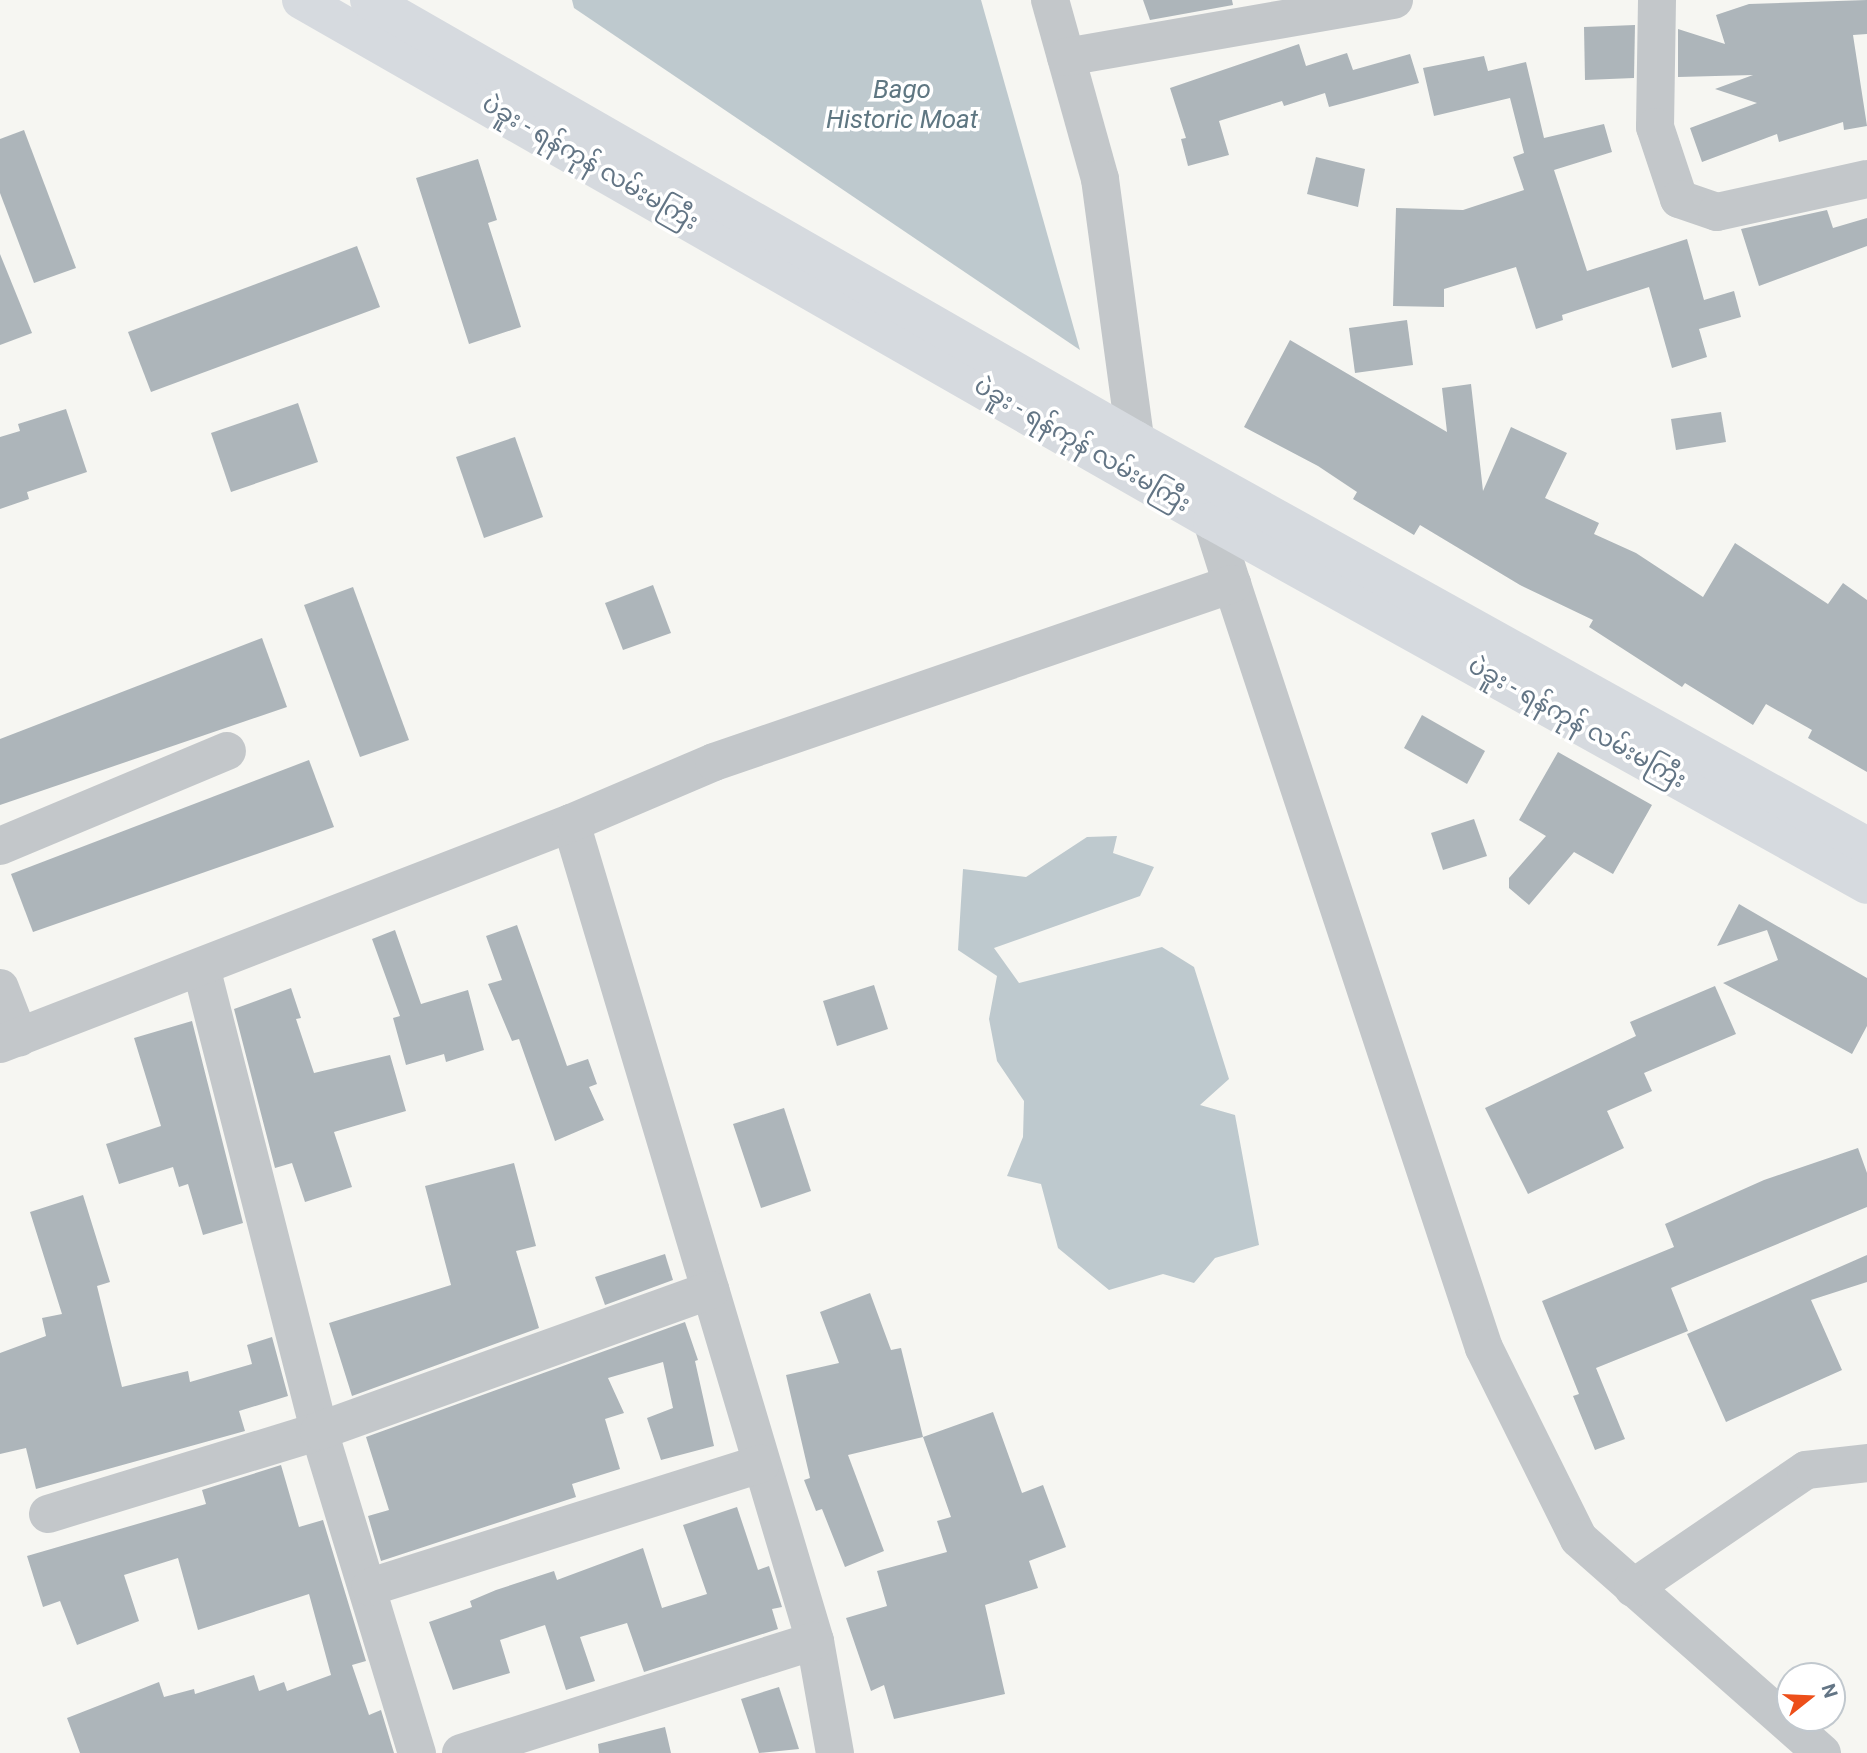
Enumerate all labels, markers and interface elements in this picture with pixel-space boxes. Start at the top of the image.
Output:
water label: Bago Historic Moat [826,74,978,136]
street label: ပဲခူး - ရန်ကုန် လမ်းမကြီး [477,89,703,237]
street label: ပဲခူး - ရန်ကုန် လမ်းမကြီး [969,371,1195,519]
street label: ပဲခူး - ရန်ကုန် လမ်းမကြီး [1463,651,1691,795]
north arrow [1776,1662,1846,1732]
text: N [1817,1681,1843,1701]

